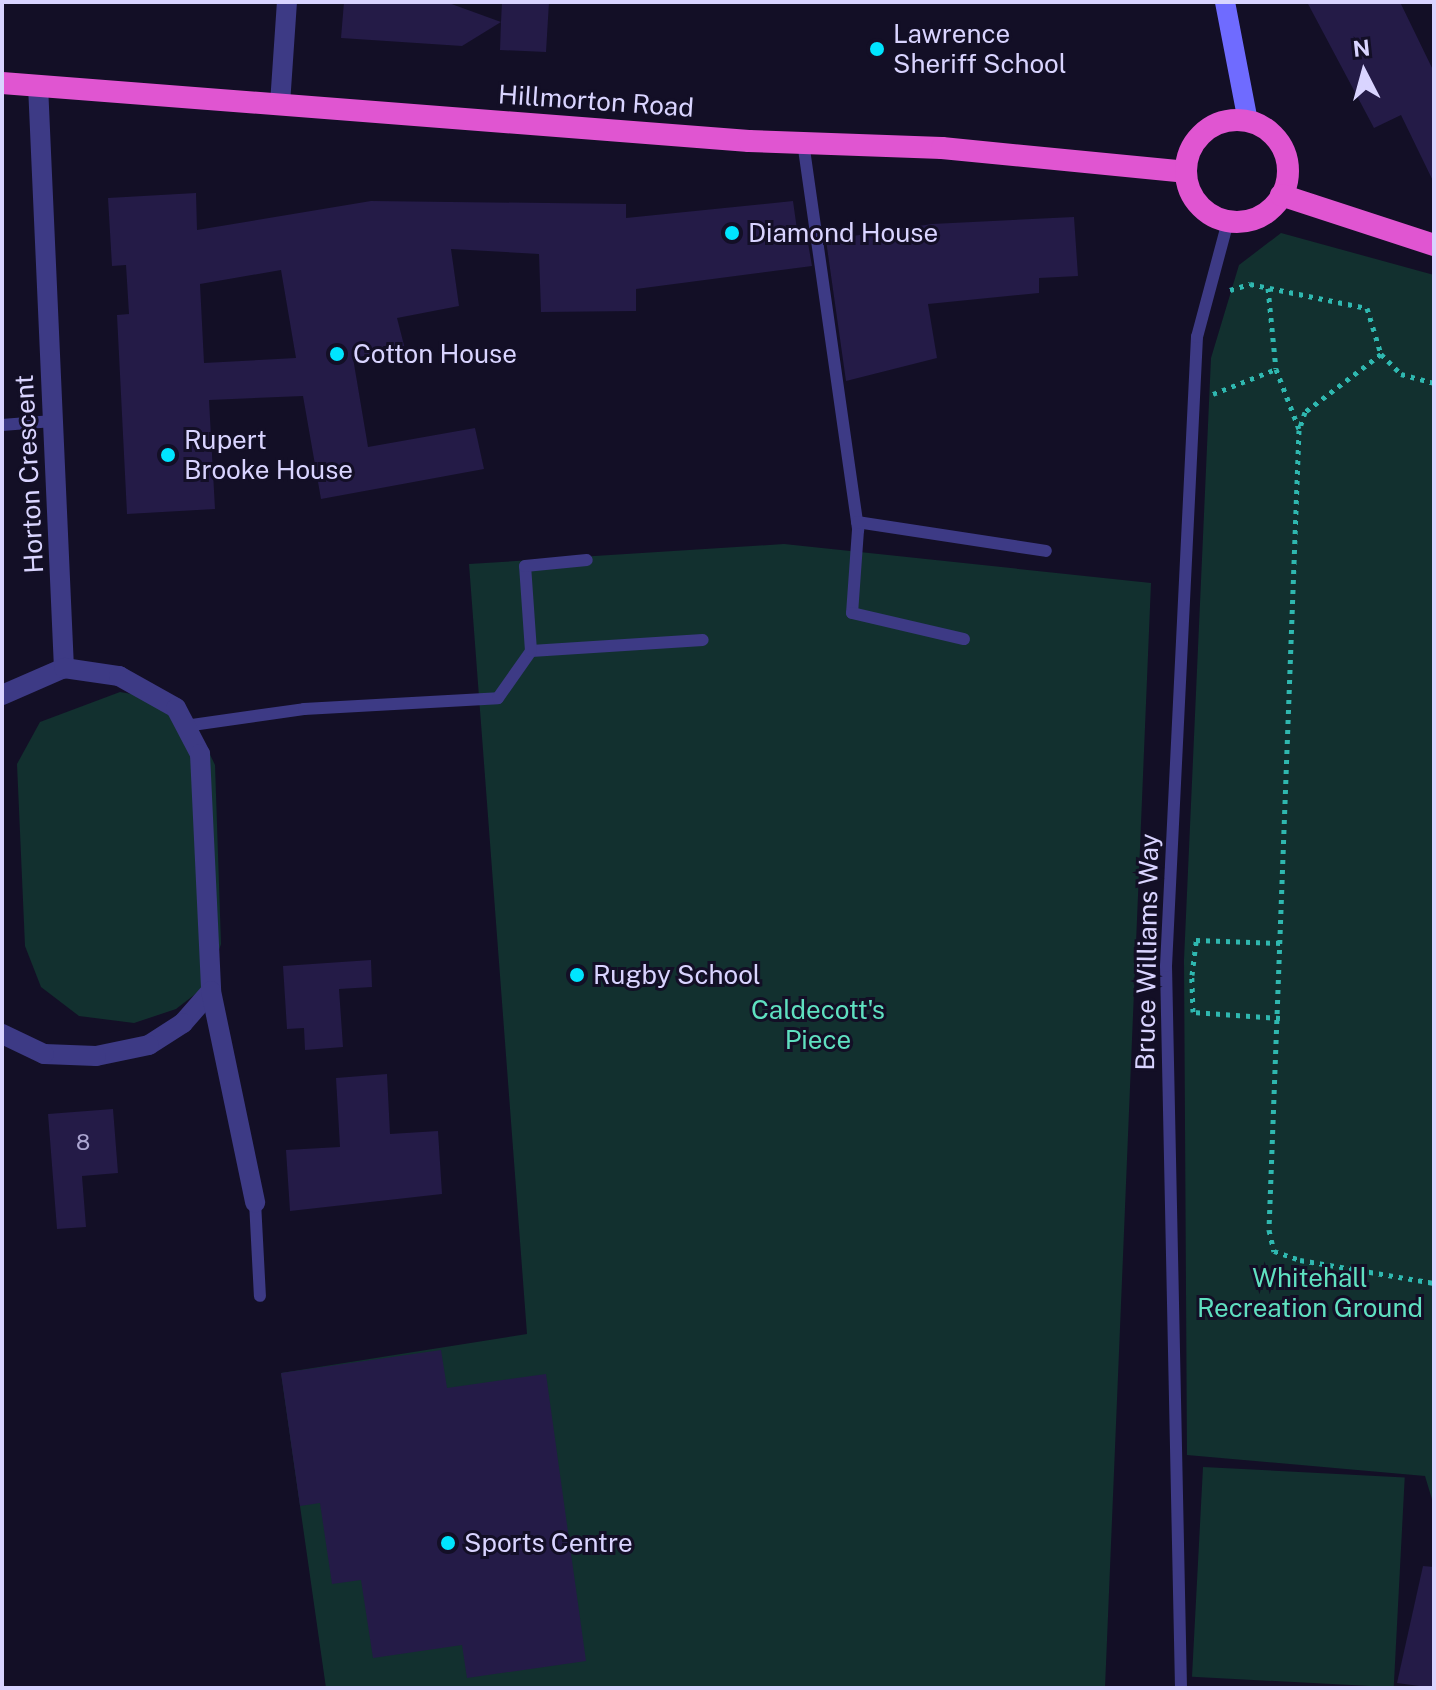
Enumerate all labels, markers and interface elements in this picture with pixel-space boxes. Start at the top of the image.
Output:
place label: Lawrence Sheriff School [893,18,1067,80]
north arrow [1324,32,1404,112]
text: N [1352,34,1371,62]
marker: Lawrence Sheriff School [868,40,886,58]
street label: Hillmorton Road [497,79,695,123]
place label: Diamond House [748,217,938,249]
marker: Diamond House [723,224,741,242]
place label: Cotton House [353,338,517,370]
marker: Cotton House [328,345,346,363]
street label: Horton Crescent [8,374,50,574]
place label: Rupert Brooke House [184,424,353,486]
marker: Rupert Brooke House [159,446,177,464]
street label: Bruce Williams Way [1129,832,1165,1072]
place label: Rugby School [593,959,761,991]
marker: Rugby School [568,966,586,984]
park label: Caldecott's Piece [751,994,885,1056]
house number: 8 [76,1130,90,1156]
park label: Whitehall Recreation Ground [1197,1262,1423,1324]
place label: Sports Centre [464,1527,633,1559]
marker: Sports Centre [439,1534,457,1552]

